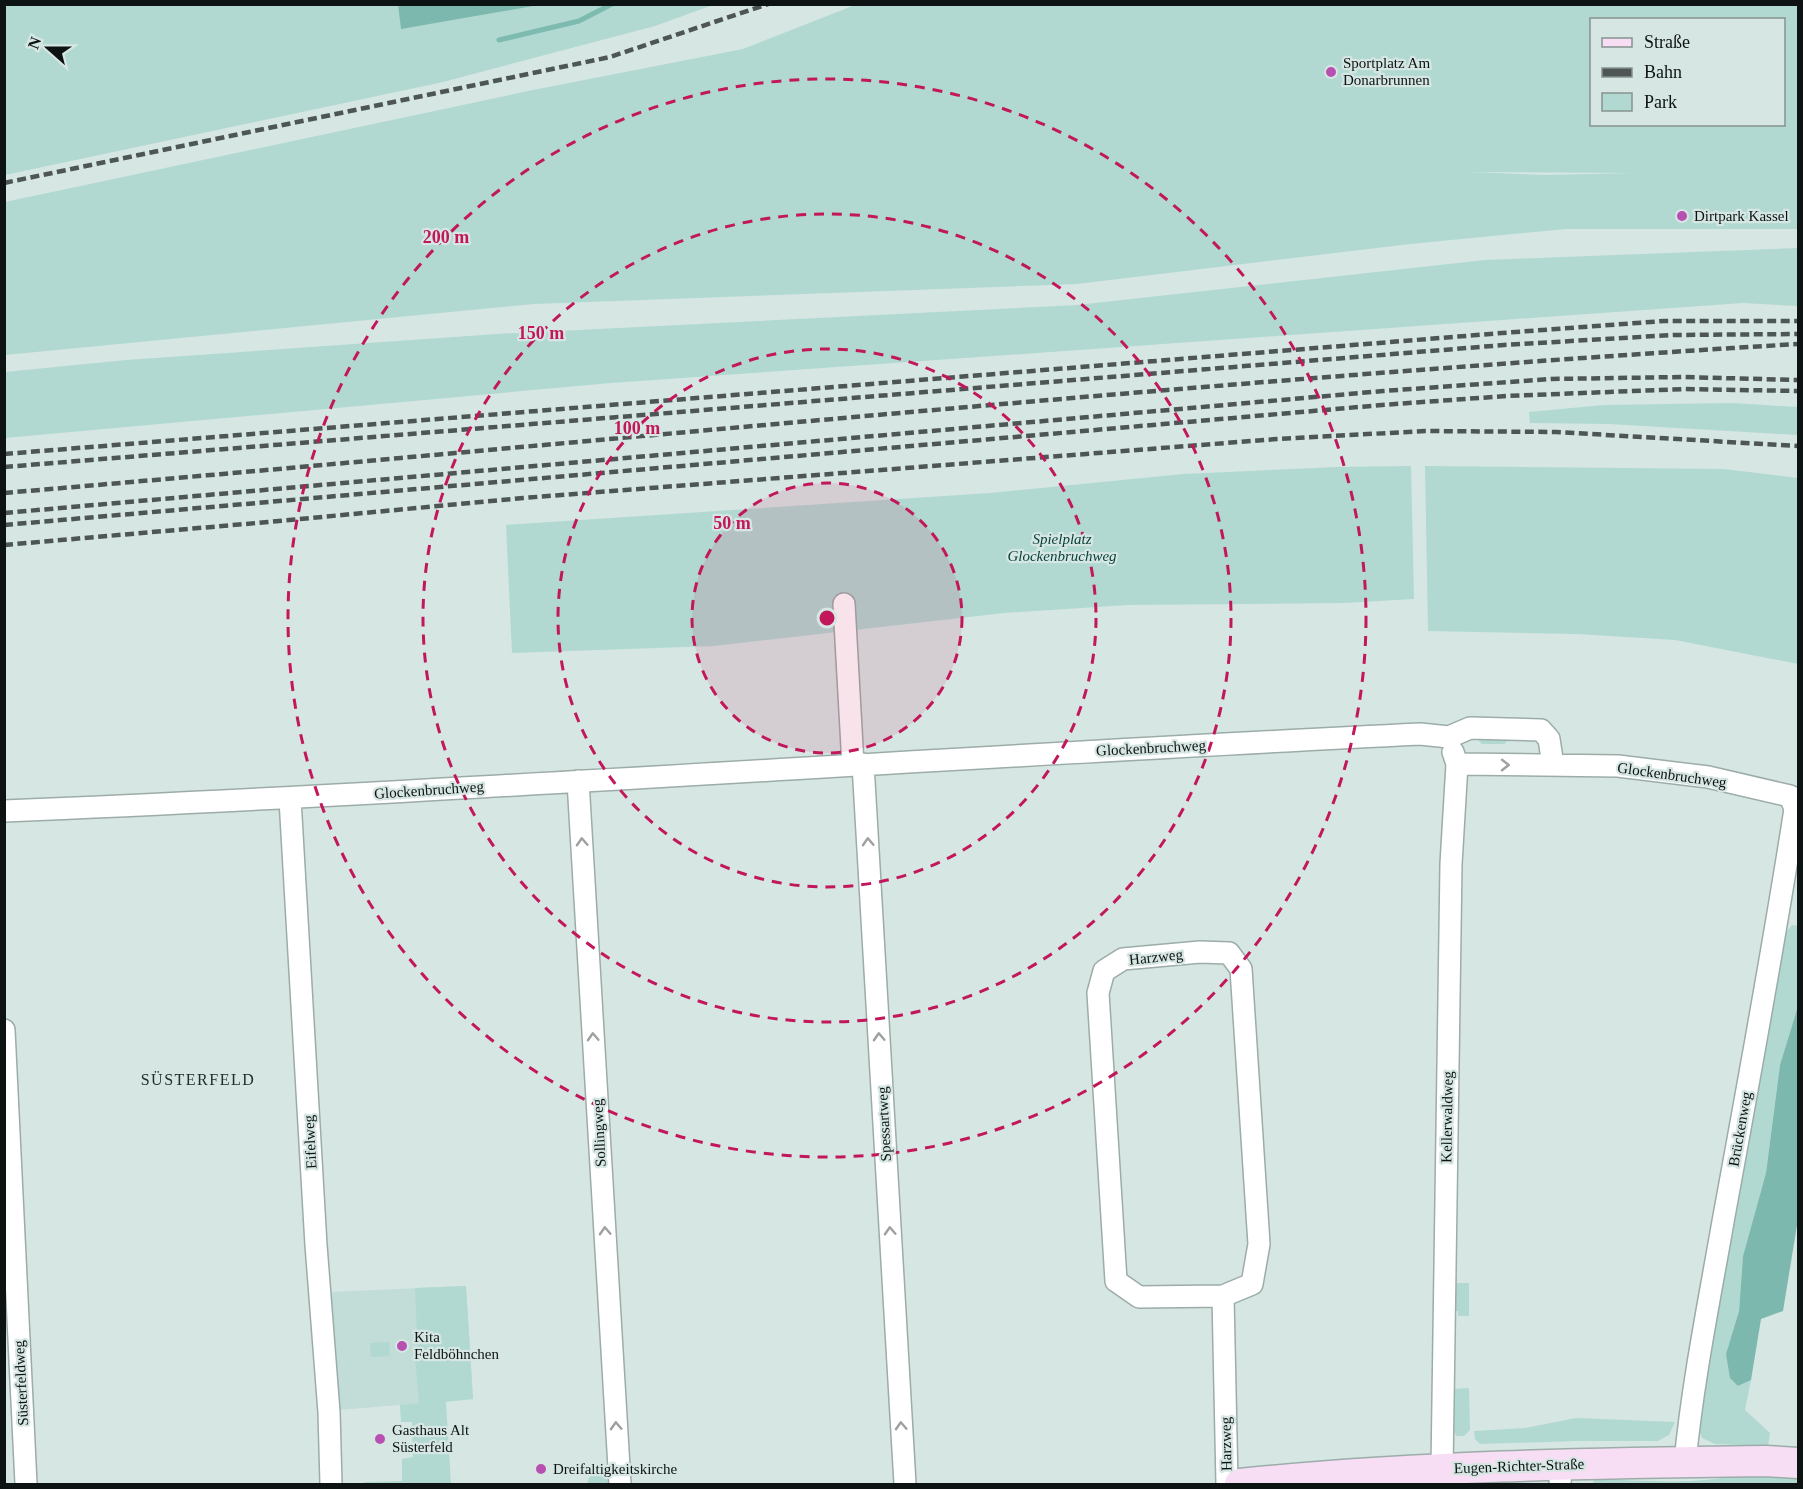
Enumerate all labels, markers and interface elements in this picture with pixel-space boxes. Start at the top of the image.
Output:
north arrow [18,18,78,78]
legend [1590,18,1785,126]
text: Straße [1644,32,1690,52]
text: N [24,34,45,51]
place label: Sportplatz Am Donarbrunnen [1343,55,1430,88]
text: Bahn [1644,62,1682,82]
marker: Sportplatz Am Donarbrunnen [1324,65,1338,79]
text: Park [1644,92,1677,112]
place label: Dirtpark Kassel [1694,208,1789,224]
marker: Dirtpark Kassel [1675,209,1689,223]
text: 200 m [423,227,469,247]
text: 150 m [518,323,564,343]
text: 100 m [614,418,660,438]
text: 50 m [713,513,751,533]
park label: Spielplatz Glockenbruchweg [1007,531,1117,564]
centre of rings [817,608,837,628]
street label: Glockenbruchweg [1096,737,1207,759]
one-way arrow [1500,759,1509,771]
street label: Glockenbruchweg [1616,759,1728,791]
street label: Glockenbruchweg [374,778,485,802]
one-way arrow [575,838,588,847]
one-way arrow [861,838,874,847]
street label: Harzweg [1128,946,1184,968]
one-way arrow [587,1032,600,1041]
one-way arrow [872,1032,885,1041]
district label: SÜSTERFELD [141,1071,255,1088]
street label: Kellerwaldweg [1438,1071,1456,1163]
street label: Spessartweg [874,1086,894,1162]
street label: Brückenweg [1726,1090,1755,1168]
street label: Sollingweg [589,1098,609,1168]
street label: Eifelweg [301,1114,319,1169]
one-way arrow [598,1227,611,1236]
one-way arrow [884,1227,897,1236]
place label: Kita Feldböhnchen [414,1329,499,1362]
street label: Süsterfeldweg [11,1339,31,1426]
marker: Kita Feldböhnchen [395,1339,409,1353]
street label: Harzweg [1218,1416,1234,1471]
place label: Gasthaus Alt Süsterfeld [392,1422,470,1455]
one-way arrow [610,1422,623,1431]
one-way arrow [895,1422,908,1431]
marker: Gasthaus Alt Süsterfeld [373,1432,387,1446]
street label: Eugen-Richter-Straße [1454,1456,1585,1476]
place label: Dreifaltigkeitskirche [553,1461,677,1477]
marker: Dreifaltigkeitskirche [534,1462,548,1476]

